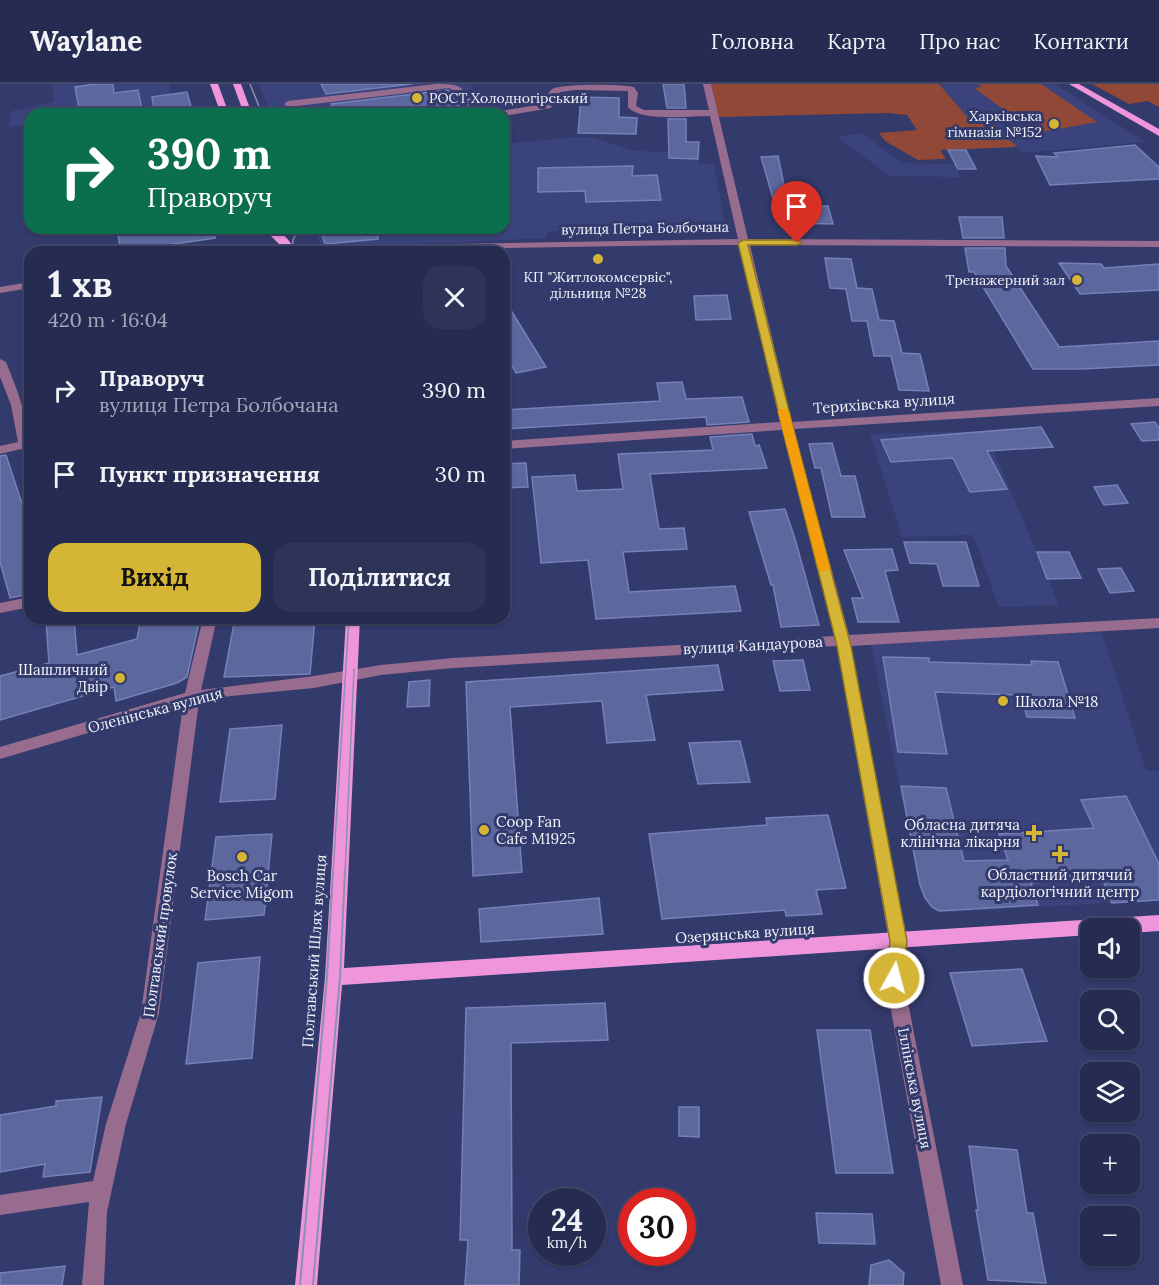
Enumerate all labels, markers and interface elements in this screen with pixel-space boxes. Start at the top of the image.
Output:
text: Waylane [30,23,142,59]
text: Головна [711,28,794,55]
text: Карта [827,28,886,55]
text: Про нас [919,28,1001,55]
text: Контакти [1034,28,1129,55]
place label: РОСТ Холодногірський [429,89,588,107]
marker: РОСТ Холодногірський [410,91,424,105]
place label: Харківська гімназія №152 [948,107,1042,141]
marker: Харківська гімназія №152 [1047,117,1061,131]
text: 390 m [147,127,271,181]
icon: right [48,132,126,210]
text: Праворуч [147,180,273,214]
pin [771,181,822,243]
icon: arrive [780,190,813,223]
street label: вулиця Петра Болбочана [561,218,729,238]
marker: КП "Житлокомсервіс", дільниця №28 [591,252,605,266]
text: 1 хв [48,261,113,307]
button: close [423,266,486,329]
place label: КП "Житлокомсервіс", дільниця №28 [523,268,673,302]
place label: Тренажерний зал [945,271,1065,289]
marker: Тренажерний зал [1070,273,1084,287]
text: 420 m · 16:04 [48,307,168,332]
text: Праворуч [99,364,205,392]
icon: right [48,374,81,407]
text: 390 m [422,376,486,404]
street label: Терихівська вулиця [812,389,956,417]
text: вулиця Петра Болбочана [99,392,339,417]
icon: arrive [48,458,81,491]
text: Пункт призначення [99,460,320,488]
text: 30 m [435,460,486,488]
button: Вихід [48,543,261,612]
button: Поділитися [273,543,486,612]
street label: вулиця Кандаурова [682,632,824,658]
place label: Шашличний Двір [18,660,108,696]
marker: Шашличний Двір [113,671,127,685]
street label: Оленінська вулиця [86,683,224,737]
place label: Школа №18 [1015,692,1099,711]
marker: Школа №18 [996,694,1010,708]
place label: Coop Fan Cafe M1925 [496,812,575,848]
place label: Обласна дитяча клінічна лікарня [901,815,1020,851]
marker: Coop Fan Cafe M1925 [477,823,491,837]
marker: Обласна дитяча клінічна лікарня [1025,824,1043,842]
marker: Областний дитячий кардіологічний центр [1051,845,1069,863]
marker: Bosch Car Service Migom [235,850,249,864]
street label: Полтавський провулок [139,851,181,1019]
street label: Полтавський Шлях вулиця [298,854,330,1048]
place label: Областний дитячий кардіологічний центр [981,865,1139,901]
place label: Bosch Car Service Migom [190,866,294,902]
map controls [1080,918,1140,1266]
button: sound [1080,918,1140,978]
street label: Озерянська вулиця [674,919,816,947]
position arrow [862,946,926,1010]
button: search [1080,990,1140,1050]
street label: Іллінська вулиця [894,1026,936,1150]
button: layers [1080,1062,1140,1122]
button: + [1080,1134,1140,1194]
speed limit sign: 30 [618,1188,696,1266]
text: 24 [551,1201,583,1239]
button: − [1080,1206,1140,1266]
text: km/h [547,1233,587,1252]

